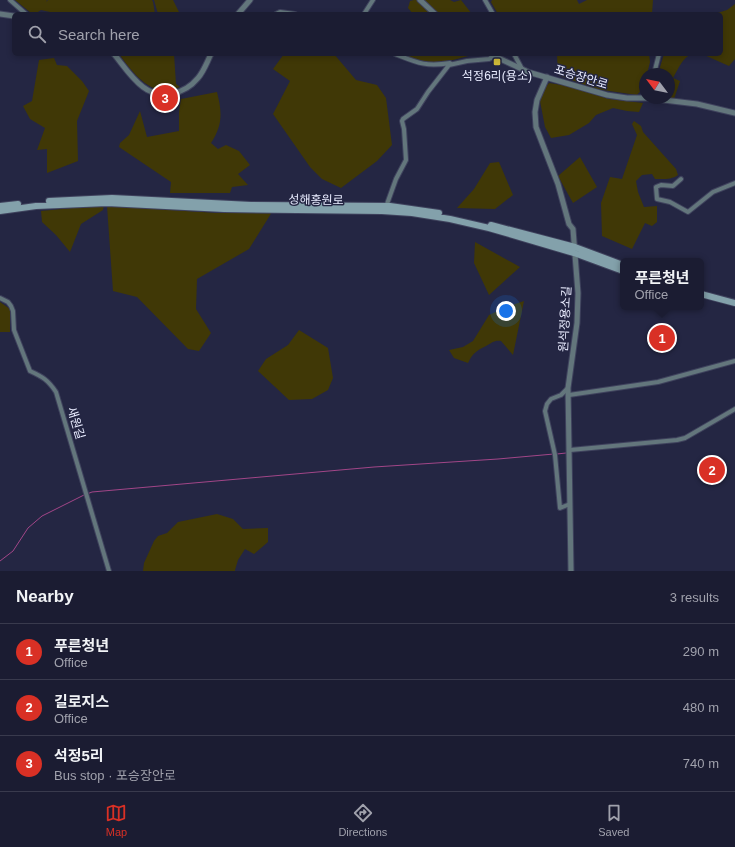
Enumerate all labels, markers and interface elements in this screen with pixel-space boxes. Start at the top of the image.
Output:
search box [12,12,723,56]
icon: search [26,23,48,45]
text: Search here [58,26,140,43]
marker: 석정6리(용소) [492,57,502,67]
street label: 포승장안로 [553,62,609,92]
north arrow [639,68,675,104]
place label: 석정6리(용소) [462,69,532,83]
pin: 3 [152,83,178,113]
street label: 성해홍원로 [288,193,344,207]
popup [620,258,704,310]
text: 푸른청년 [634,269,690,286]
street label: 원석정용소길 [556,286,574,352]
text: Office [634,287,668,302]
your location [496,301,516,321]
pin: 1 [649,323,675,353]
street label: 새원길 [64,405,88,441]
pin: 2 [699,455,725,485]
text: Nearby [16,587,74,606]
text: 3 results [670,590,719,605]
text: 푸른청년 [54,637,109,654]
text: 1 [25,644,33,659]
text: 290 m [683,644,719,659]
text: Office [54,655,88,670]
text: 길로지스 [54,693,109,710]
text: 2 [25,700,33,715]
text: 480 m [683,700,719,715]
text: Office [54,711,88,726]
text: 석정5리 [54,747,104,764]
text: 3 [25,756,33,771]
text: 740 m [683,756,719,771]
text: Bus stop · 포승장안로 [54,768,176,783]
tab: Map [105,802,127,838]
tab: Directions [338,802,387,838]
tab: Saved [598,802,629,838]

